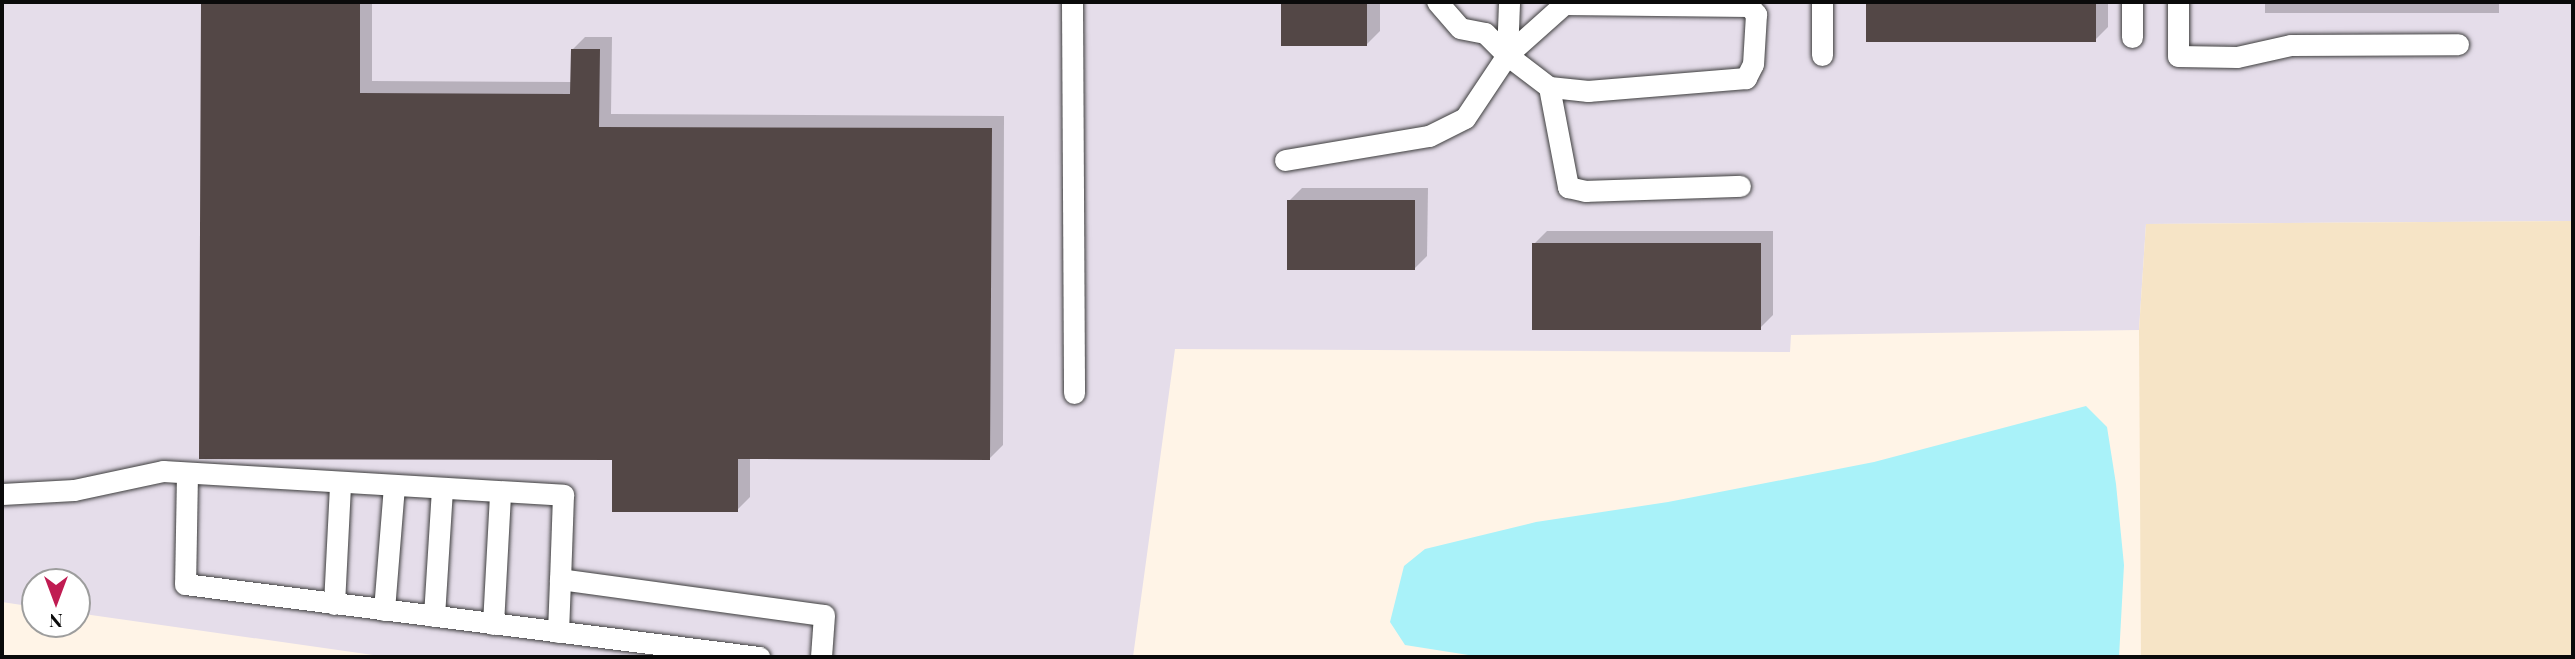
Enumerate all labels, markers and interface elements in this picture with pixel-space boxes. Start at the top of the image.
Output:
north arrow [21,568,91,638]
text: N [49,609,63,635]

